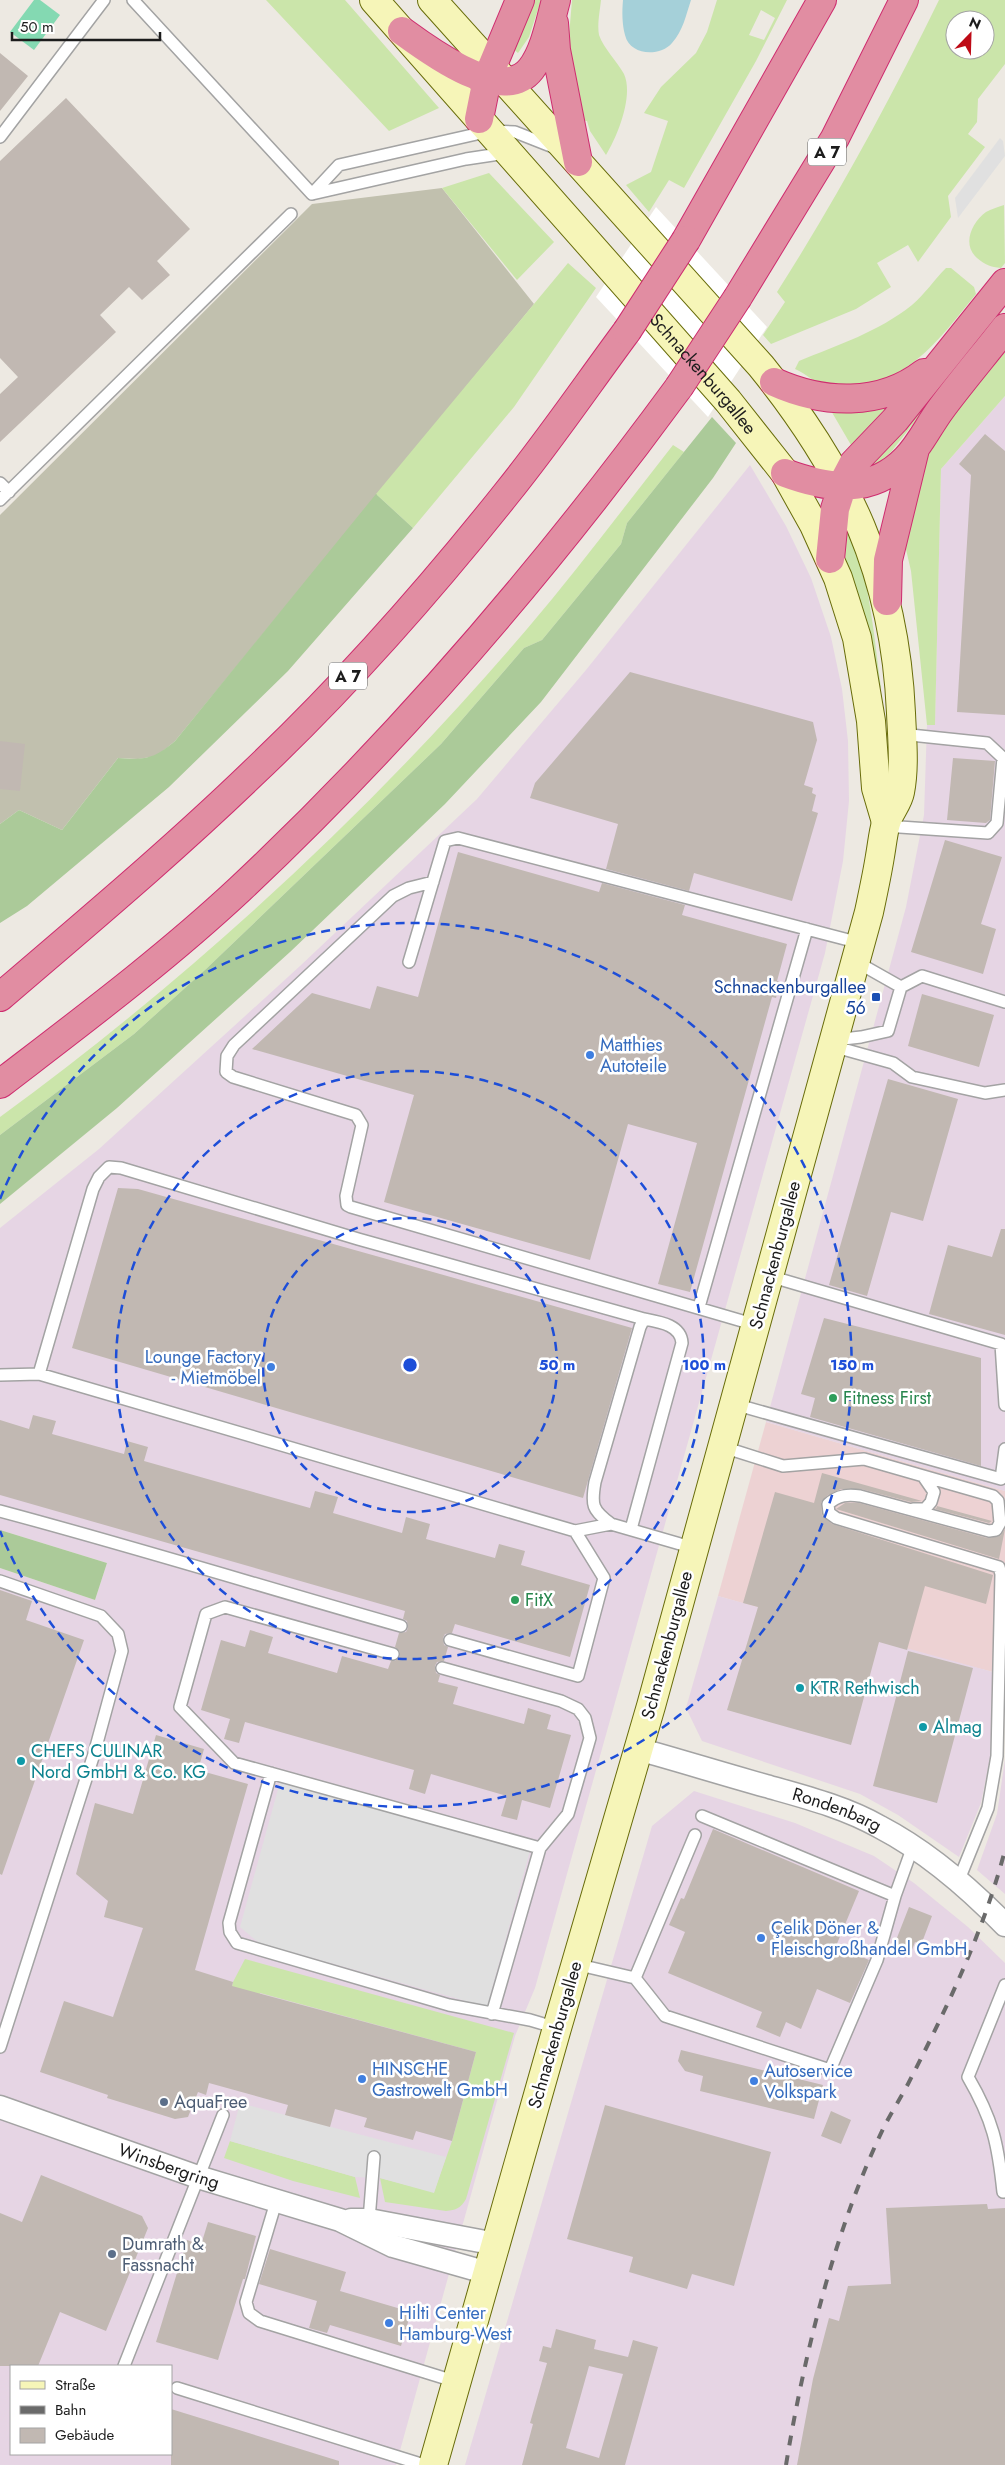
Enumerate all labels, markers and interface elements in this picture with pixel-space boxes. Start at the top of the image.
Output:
scale bar [12,10,160,42]
north arrow [945,10,995,60]
text: N [966,12,984,34]
text: 50 m [20,16,54,38]
road number: A 7 [808,138,846,166]
street label: Schnackenburgallee [643,308,763,440]
road number: A 7 [329,662,367,689]
place label: Schnackenburgallee 56 [714,974,866,1021]
marker: Schnackenburgallee 56 [870,991,882,1003]
place label: Matthies Autoteile [600,1032,667,1079]
marker: Matthies Autoteile [584,1049,596,1061]
street label: Schnackenburgallee [743,1178,807,1332]
place label: Lounge Factory - Mietmöbel [145,1344,261,1391]
text: 50 m [539,1354,575,1376]
text: 100 m [682,1354,726,1376]
text: 150 m [830,1354,874,1376]
centre of rings [401,1356,419,1374]
marker: Lounge Factory - Mietmöbel [265,1361,277,1373]
place label: Fitness First [843,1385,932,1411]
marker: Fitness First [827,1392,839,1404]
street label: Schnackenburgallee [635,1568,699,1722]
place label: FitX [525,1587,553,1613]
marker: FitX [509,1594,521,1606]
place label: KTR Rethwisch [810,1675,920,1701]
marker: KTR Rethwisch [794,1682,806,1694]
place label: Almag [933,1714,982,1740]
marker: Almag [917,1721,929,1733]
place label: CHEFS CULINAR Nord GmbH & Co. KG [31,1738,206,1785]
marker: CHEFS CULINAR Nord GmbH & Co. KG [15,1755,27,1767]
street label: Rondenbarg [789,1781,886,1838]
place label: Çelik Döner & Fleischgroßhandel GmbH [771,1915,967,1962]
marker: Çelik Döner & Fleischgroßhandel GmbH [755,1932,767,1944]
street label: Schnackenburgallee [522,1958,588,2112]
place label: HINSCHE Gastrowelt GmbH [372,2056,508,2103]
place label: Autoservice Volkspark [764,2058,853,2105]
marker: HINSCHE Gastrowelt GmbH [356,2073,368,2085]
marker: Autoservice Volkspark [748,2075,760,2087]
place label: AquaFree [174,2089,247,2115]
marker: AquaFree [158,2096,170,2108]
street label: Winsbergring [115,2137,223,2196]
place label: Dumrath & Fassnacht [122,2231,204,2278]
marker: Dumrath & Fassnacht [106,2248,118,2260]
place label: Hilti Center Hamburg-West [399,2300,512,2347]
marker: Hilti Center Hamburg-West [383,2317,395,2329]
legend [10,2365,172,2455]
text: Straße [55,2374,96,2396]
text: Bahn [55,2399,86,2421]
text: Gebäude [55,2424,115,2446]

